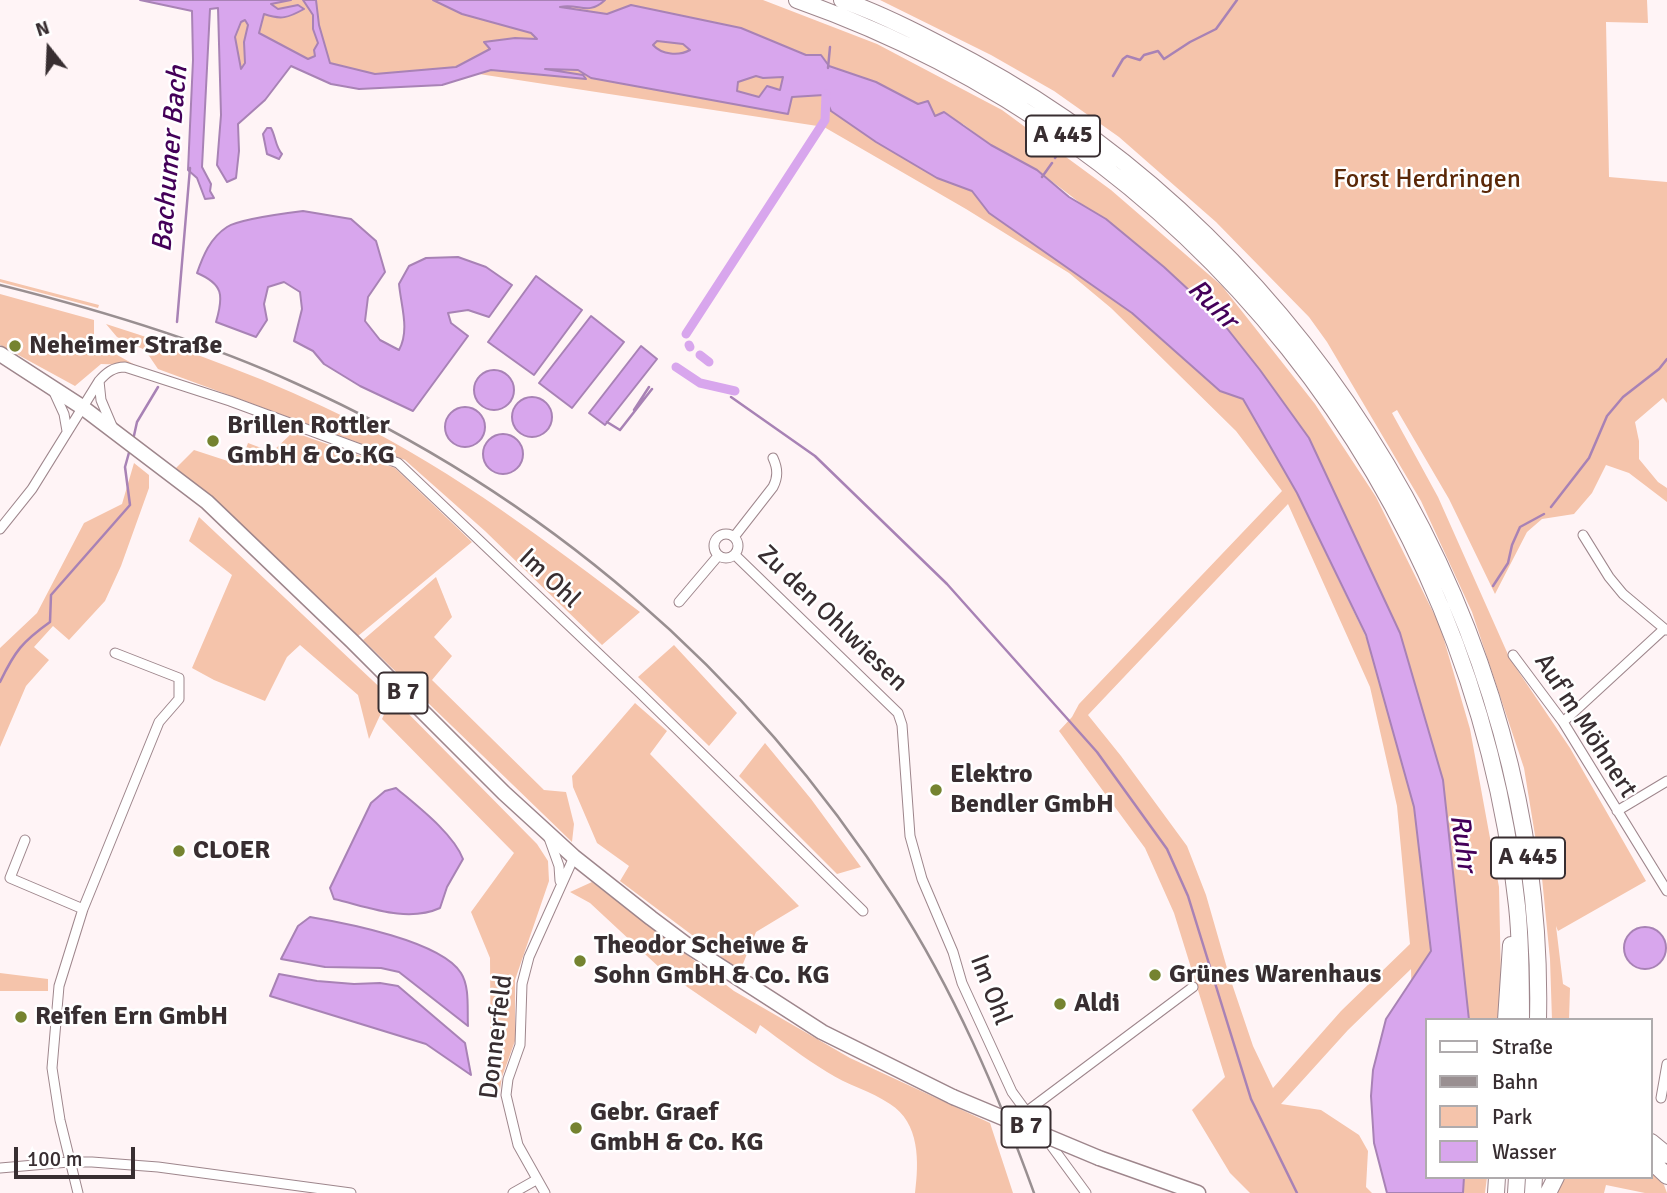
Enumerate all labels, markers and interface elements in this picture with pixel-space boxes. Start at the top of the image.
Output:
north arrow [14,14,84,84]
text: N [33,16,53,42]
water label: Bachumer Bach [146,64,196,254]
road number: A 445 [1026,116,1100,156]
park label: Forst Herdringen [1333,164,1521,196]
water label: Ruhr [1180,273,1244,337]
place label: Neheimer Straße [29,330,222,362]
marker: Neheimer Straße [7,338,23,354]
place label: Brillen Rottler GmbH & Co.KG [227,410,395,472]
marker: Brillen Rottler GmbH & Co.KG [205,433,221,449]
street label: Zu den Ohlwiesen [750,539,914,699]
street label: Im Ohl [512,543,586,615]
street label: Auf'm Möhnert [1527,648,1643,804]
road number: B 7 [378,672,428,714]
place label: Elektro Bendler GmbH [950,759,1114,820]
marker: Elektro Bendler GmbH [928,782,944,798]
water label: Ruhr [1441,812,1483,874]
place label: CLOER [193,835,270,867]
road number: A 445 [1491,838,1565,878]
marker: CLOER [171,843,187,859]
place label: Theodor Scheiwe & Sohn GmbH & Co. KG [594,930,830,992]
street label: Im Ohl [962,950,1018,1030]
marker: Theodor Scheiwe & Sohn GmbH & Co. KG [572,953,588,969]
place label: Grünes Warenhaus [1169,959,1381,991]
marker: Grünes Warenhaus [1147,967,1163,983]
street label: Donnerfeld [474,973,520,1101]
place label: Aldi [1074,988,1120,1020]
marker: Aldi [1052,996,1068,1012]
place label: Reifen Ern GmbH [35,1001,228,1033]
marker: Reifen Ern GmbH [13,1009,29,1025]
legend [1426,1018,1653,1179]
text: Straße [1492,1034,1553,1060]
text: Bahn [1492,1069,1538,1095]
place label: Gebr. Graef GmbH & Co. KG [590,1097,763,1158]
text: Park [1492,1104,1532,1130]
road number: B 7 [1002,1106,1050,1148]
marker: Gebr. Graef GmbH & Co. KG [568,1120,584,1136]
scale bar [18,1134,138,1178]
text: Wasser [1492,1139,1556,1165]
text: 100 m [27,1146,82,1172]

